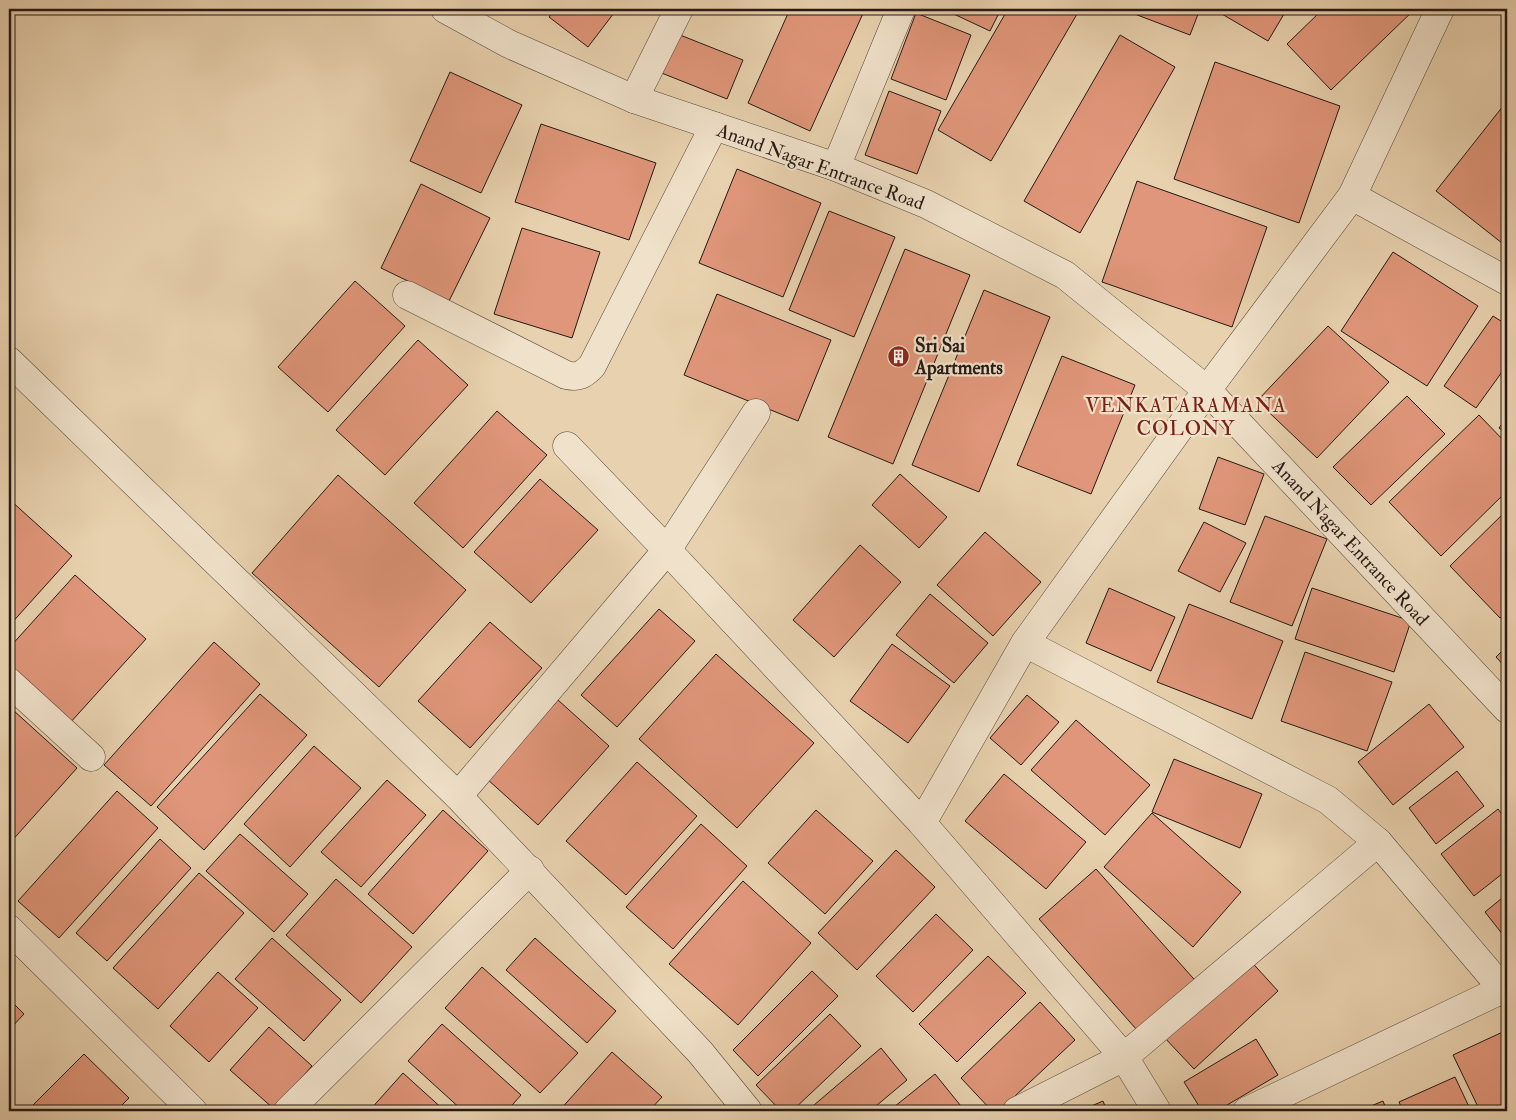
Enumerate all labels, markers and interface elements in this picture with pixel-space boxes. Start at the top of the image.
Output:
street label: Anand Nagar Entrance Road [713,118,928,216]
place label: Sri Sai Apartments [914,334,1003,381]
building icon: Sri Sai Apartments [887,344,911,368]
district label: VENKATARAMANA COLONY [1085,393,1287,441]
street label: Anand Nagar Entrance Road [1266,454,1434,631]

